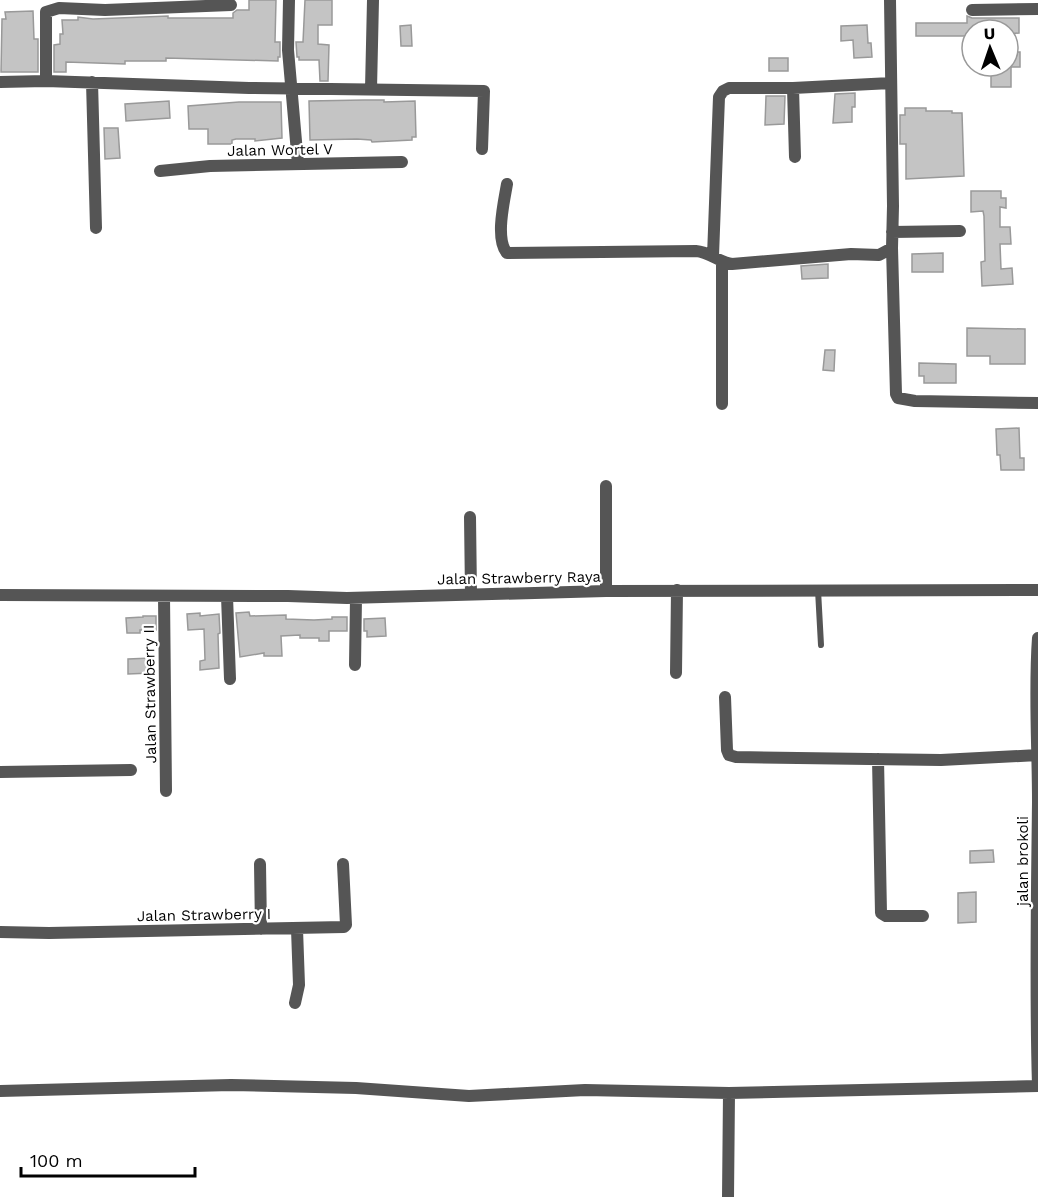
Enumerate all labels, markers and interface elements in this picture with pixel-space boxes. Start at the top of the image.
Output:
north arrow [960,18,1020,78]
text: U [983,24,996,43]
street label: Jalan Wortel V [227,140,333,160]
street label: Jalan Strawberry Raya [437,568,602,588]
street label: Jalan Strawberry II [140,625,160,763]
street label: jalan brokoli [1014,816,1032,908]
street label: Jalan Strawberry I [137,905,271,925]
scale bar [21,1140,195,1178]
text: 100 m [30,1150,83,1171]

